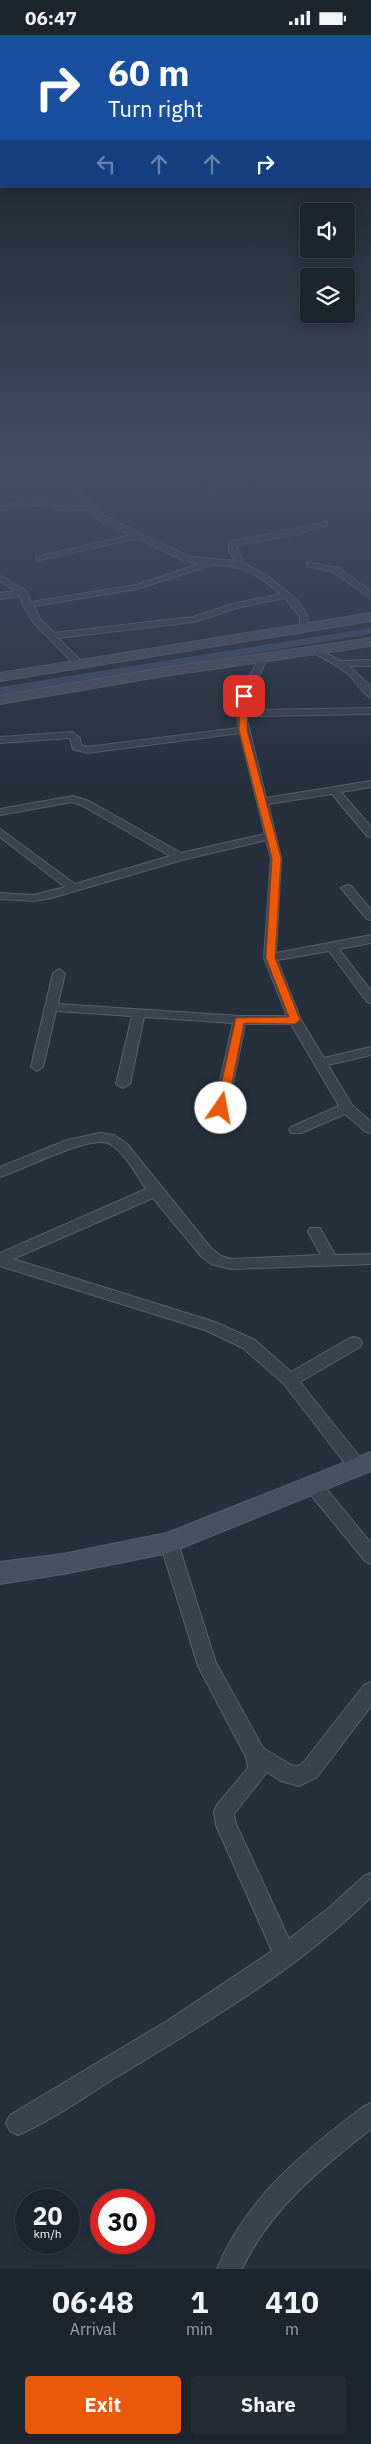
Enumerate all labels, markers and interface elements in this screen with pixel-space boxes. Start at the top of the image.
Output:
text: 06:47 [25,6,77,30]
text: 60 m [108,50,190,96]
icon: right [25,55,90,120]
text: Turn right [108,94,203,123]
icon: left [92,150,120,178]
icon: ahead [145,150,173,178]
icon: ahead [198,150,226,178]
icon: right [251,150,279,178]
map controls [300,203,355,323]
button: sound [300,203,355,258]
button: layers [300,268,355,323]
pin [223,675,265,717]
icon: arrive [230,682,258,710]
position arrow [194,1081,246,1133]
speed limit sign: 30 [90,2189,155,2254]
text: 20 [32,2199,63,2232]
text: km/h [33,2226,62,2241]
text: 06:48 [52,2282,134,2321]
text: 1 [190,2282,208,2321]
text: 410 [265,2282,319,2321]
text: Arrival [70,2319,116,2339]
text: min [186,2319,213,2339]
text: m [285,2319,299,2339]
button: Exit [25,2376,181,2434]
button: Share [191,2376,346,2434]

